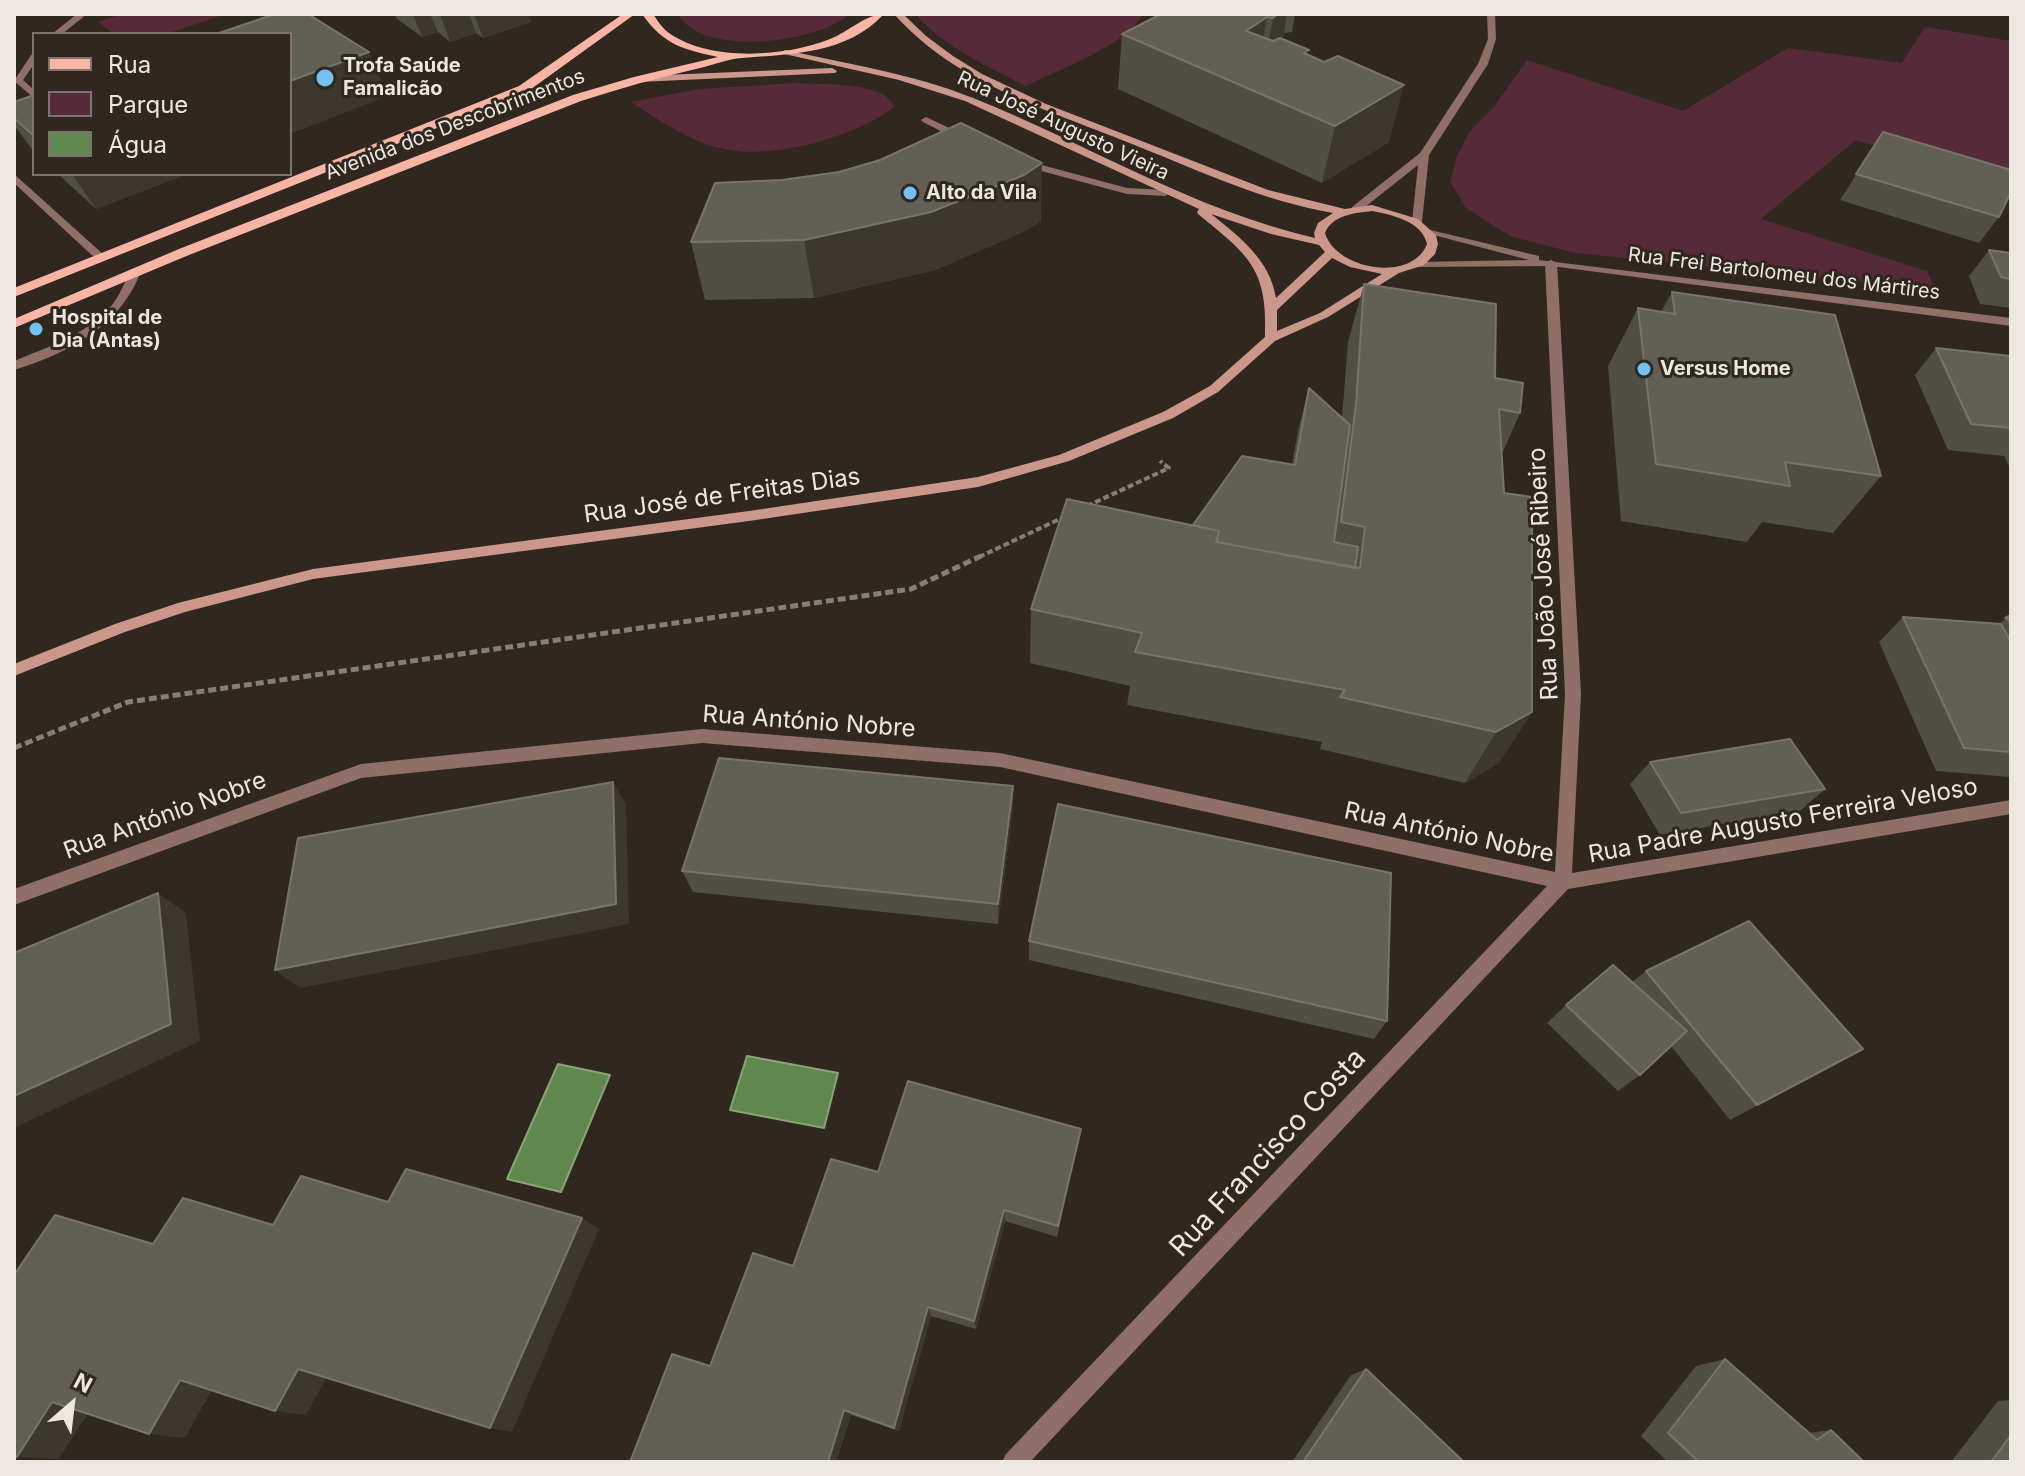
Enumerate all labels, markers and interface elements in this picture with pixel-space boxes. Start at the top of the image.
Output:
legend [32,32,292,176]
text: Rua [108,50,151,79]
place label: Trofa Saúde Famalicão [343,54,461,101]
street label: Avenida dos Descobrimentos [322,64,588,186]
street label: Rua José Augusto Vieira [953,66,1173,186]
marker: Trofa Saúde Famalicão [314,67,336,89]
text: Parque [108,90,188,119]
text: Água [108,130,167,159]
place label: Alto da Vila [926,181,1037,205]
marker: Alto da Vila [901,184,919,202]
street label: Rua Frei Bartolomeu dos Mártires [1626,243,1942,305]
place label: Hospital de Dia (Antas) [52,306,162,353]
marker: Hospital de Dia (Antas) [27,320,45,338]
place label: Versus Home [1660,357,1791,381]
marker: Versus Home [1635,360,1653,378]
street label: Rua João José Ribeiro [1523,447,1565,701]
street label: Rua José de Freitas Dias [582,462,862,530]
street label: Rua António Nobre [701,700,917,744]
street label: Rua António Nobre [60,766,270,866]
street label: Rua Padre Augusto Ferreira Veloso [1586,773,1980,869]
street label: Rua António Nobre [1342,797,1556,869]
street label: Rua Francisco Costa [1163,1042,1373,1264]
north arrow [32,1364,112,1444]
text: N [70,1367,97,1398]

